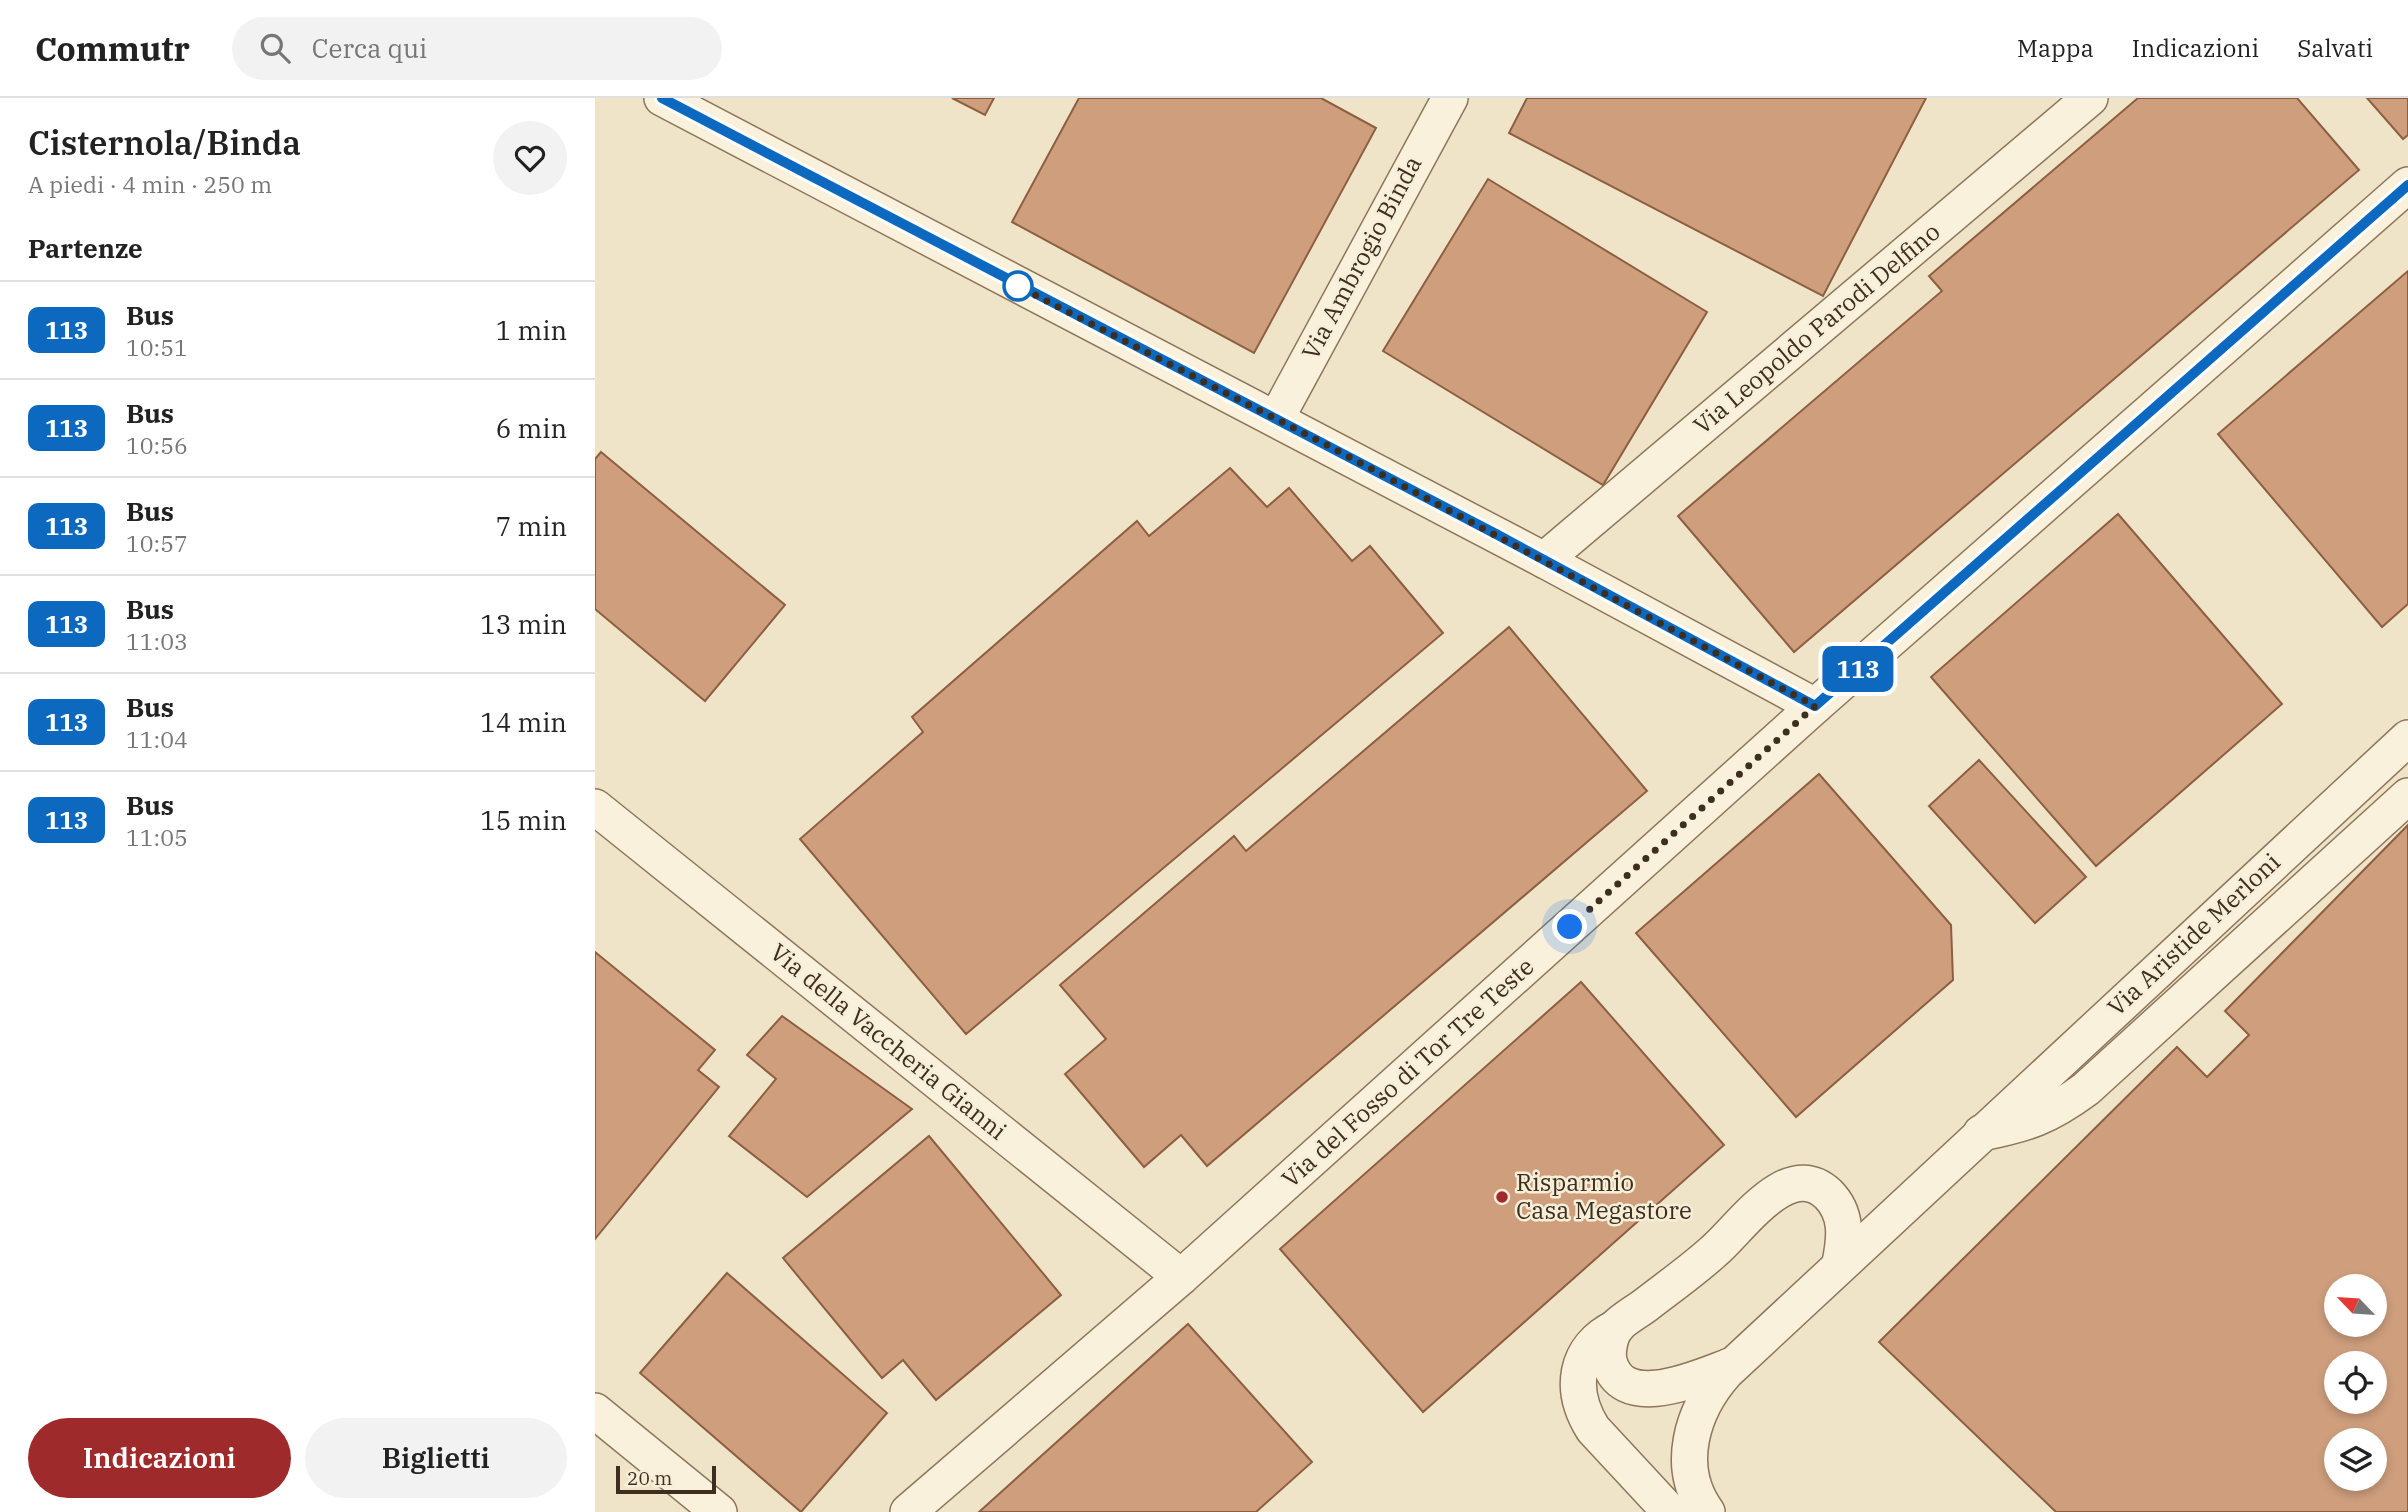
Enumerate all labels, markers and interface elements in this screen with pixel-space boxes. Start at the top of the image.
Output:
search box [232,17,722,80]
text: Commutr [35,27,190,70]
icon: search [256,29,294,67]
text: Cerca qui [312,31,427,65]
text: Mappa [2017,32,2094,64]
text: Indicazioni [2132,32,2259,64]
text: Salvati [2297,32,2373,64]
text: Cisternola/Binda [28,121,301,164]
button: heart [493,121,567,195]
street label: Via Ambrogio Binda [1294,150,1428,365]
text: A piedi · 4 min · 250 m [28,169,272,199]
street label: Via Leopoldo Parodi Delfino [1686,215,1946,441]
text: Partenze [28,231,143,265]
unlabelled marker [1003,271,1033,301]
text: Bus [126,298,174,332]
text: 1 min [496,313,567,347]
text: 113 [45,314,88,346]
text: 10:51 [126,332,188,362]
text: Bus [126,396,174,430]
text: 6 min [496,411,567,445]
text: 113 [45,412,88,444]
text: 10:56 [126,430,188,460]
text: Bus [126,494,174,528]
text: 7 min [496,509,567,543]
text: 113 [45,510,88,542]
text: 10:57 [126,528,188,558]
text: Bus [126,592,174,626]
text: 13 min [480,607,567,641]
text: 113 [45,608,88,640]
text: 11:03 [126,626,188,656]
line badge: 113 [1818,646,1898,692]
text: 113 [1836,653,1880,685]
text: Bus [126,690,174,724]
text: 14 min [480,705,567,739]
text: 113 [45,706,88,738]
text: 11:04 [126,724,188,754]
text: Bus [126,788,174,822]
text: 15 min [480,803,567,837]
text: 113 [45,804,88,836]
text: 11:05 [126,822,188,852]
street label: Via Aristide Merloni [2100,846,2287,1023]
your location [1552,909,1587,944]
street label: Via della Vaccheria Gianni [764,936,1013,1147]
street label: Via del Fosso di Tor Tre Teste [1275,950,1540,1194]
place label: Risparmio Casa Megastore [1516,1166,1692,1226]
marker: Risparmio Casa Megastore [1494,1189,1510,1205]
north arrow [2324,1274,2387,1337]
map controls [2324,1274,2387,1491]
button: locate [2324,1351,2387,1414]
button: Indicazioni [28,1418,291,1498]
button: Biglietti [305,1418,567,1498]
button: layers [2324,1428,2387,1491]
scale bar [616,1463,716,1495]
text: 20 m [627,1466,672,1490]

